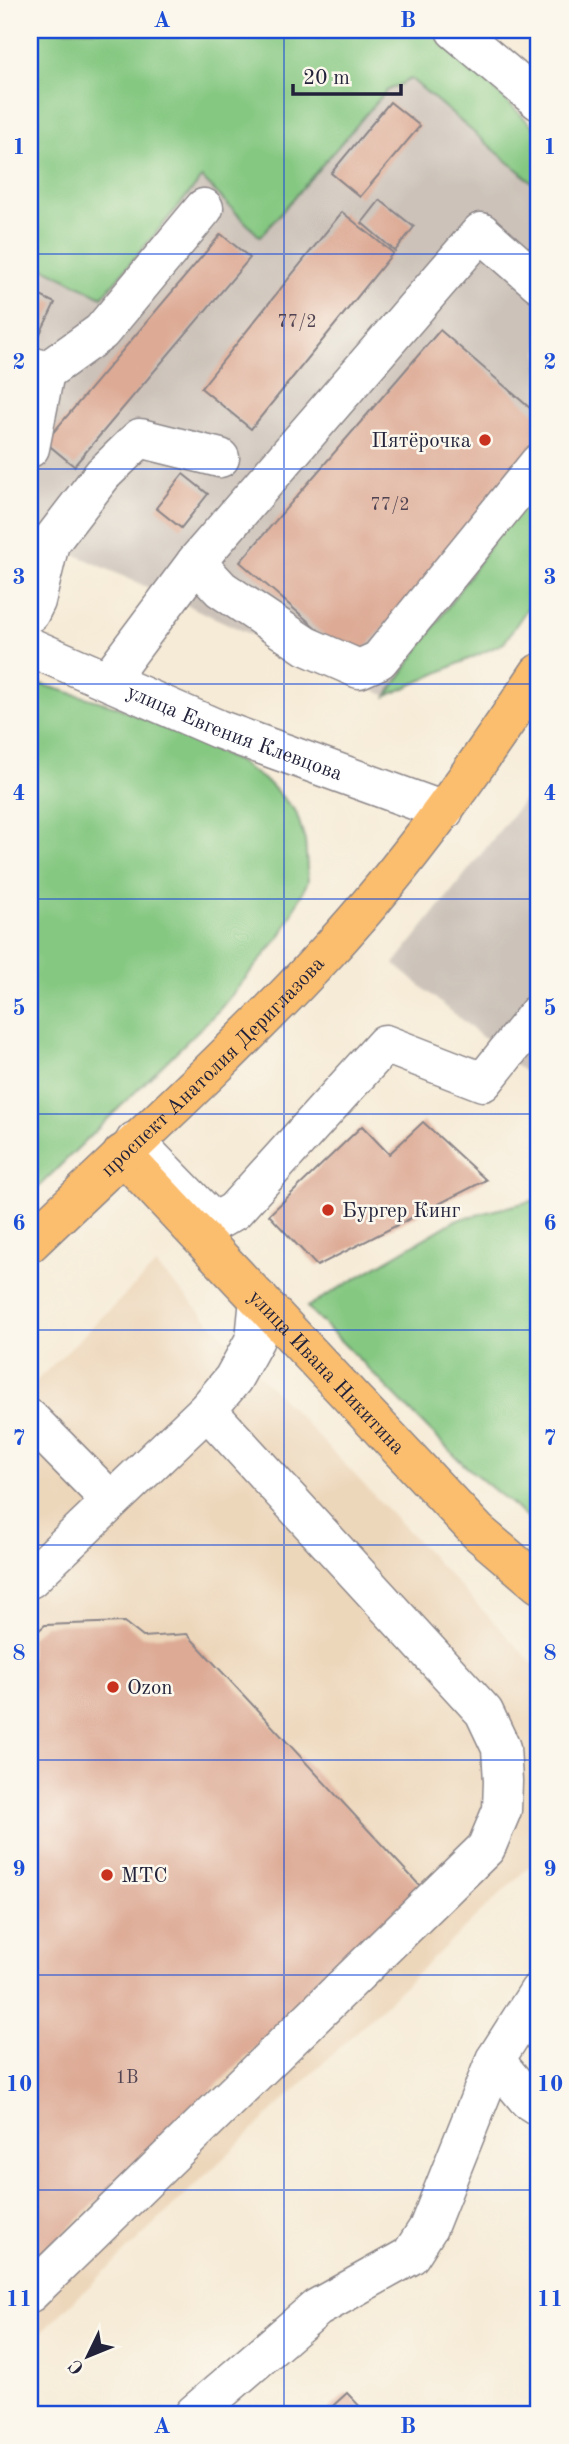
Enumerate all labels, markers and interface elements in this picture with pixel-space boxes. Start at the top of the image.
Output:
text: A [153,9,171,32]
text: B [400,9,416,32]
scale bar [293,52,401,96]
text: 20 m [303,68,350,89]
text: 1 [12,136,26,159]
text: 1 [543,136,557,159]
house number: 77/2 [277,313,317,331]
text: 2 [12,351,26,374]
text: 2 [543,351,557,374]
place label: Пятёрочка [371,431,471,452]
marker: Пятёрочка [477,432,493,448]
house number: 77/2 [370,496,410,514]
text: 3 [12,566,26,589]
text: 3 [543,566,557,589]
street label: улица Евгения Клевцова [123,682,345,785]
text: 4 [12,782,26,805]
text: 4 [543,782,557,805]
street label: проспект Анатолия Дериглазова [98,953,329,1181]
text: 5 [12,997,26,1020]
text: 5 [543,997,557,1020]
place label: Бургер Кинг [342,1201,461,1222]
marker: Бургер Кинг [320,1202,336,1218]
text: 6 [12,1212,26,1235]
text: 6 [543,1212,557,1235]
street label: улица Ивана Никитина [244,1287,408,1459]
text: 7 [12,1427,26,1450]
text: 7 [543,1427,557,1450]
text: 8 [12,1642,26,1665]
text: 8 [543,1642,557,1665]
place label: Ozon [127,1678,173,1699]
marker: Ozon [105,1679,121,1695]
text: 9 [12,1858,26,1881]
text: 9 [543,1858,557,1881]
place label: МТС [121,1866,168,1887]
marker: МТС [99,1867,115,1883]
house number: 1В [116,2069,138,2087]
text: 10 [6,2073,32,2096]
text: 10 [537,2073,563,2096]
text: 11 [6,2288,32,2311]
text: 11 [537,2288,563,2311]
north arrow [52,2322,122,2392]
text: С [66,2355,89,2377]
text: A [153,2415,171,2438]
text: B [400,2415,416,2438]

